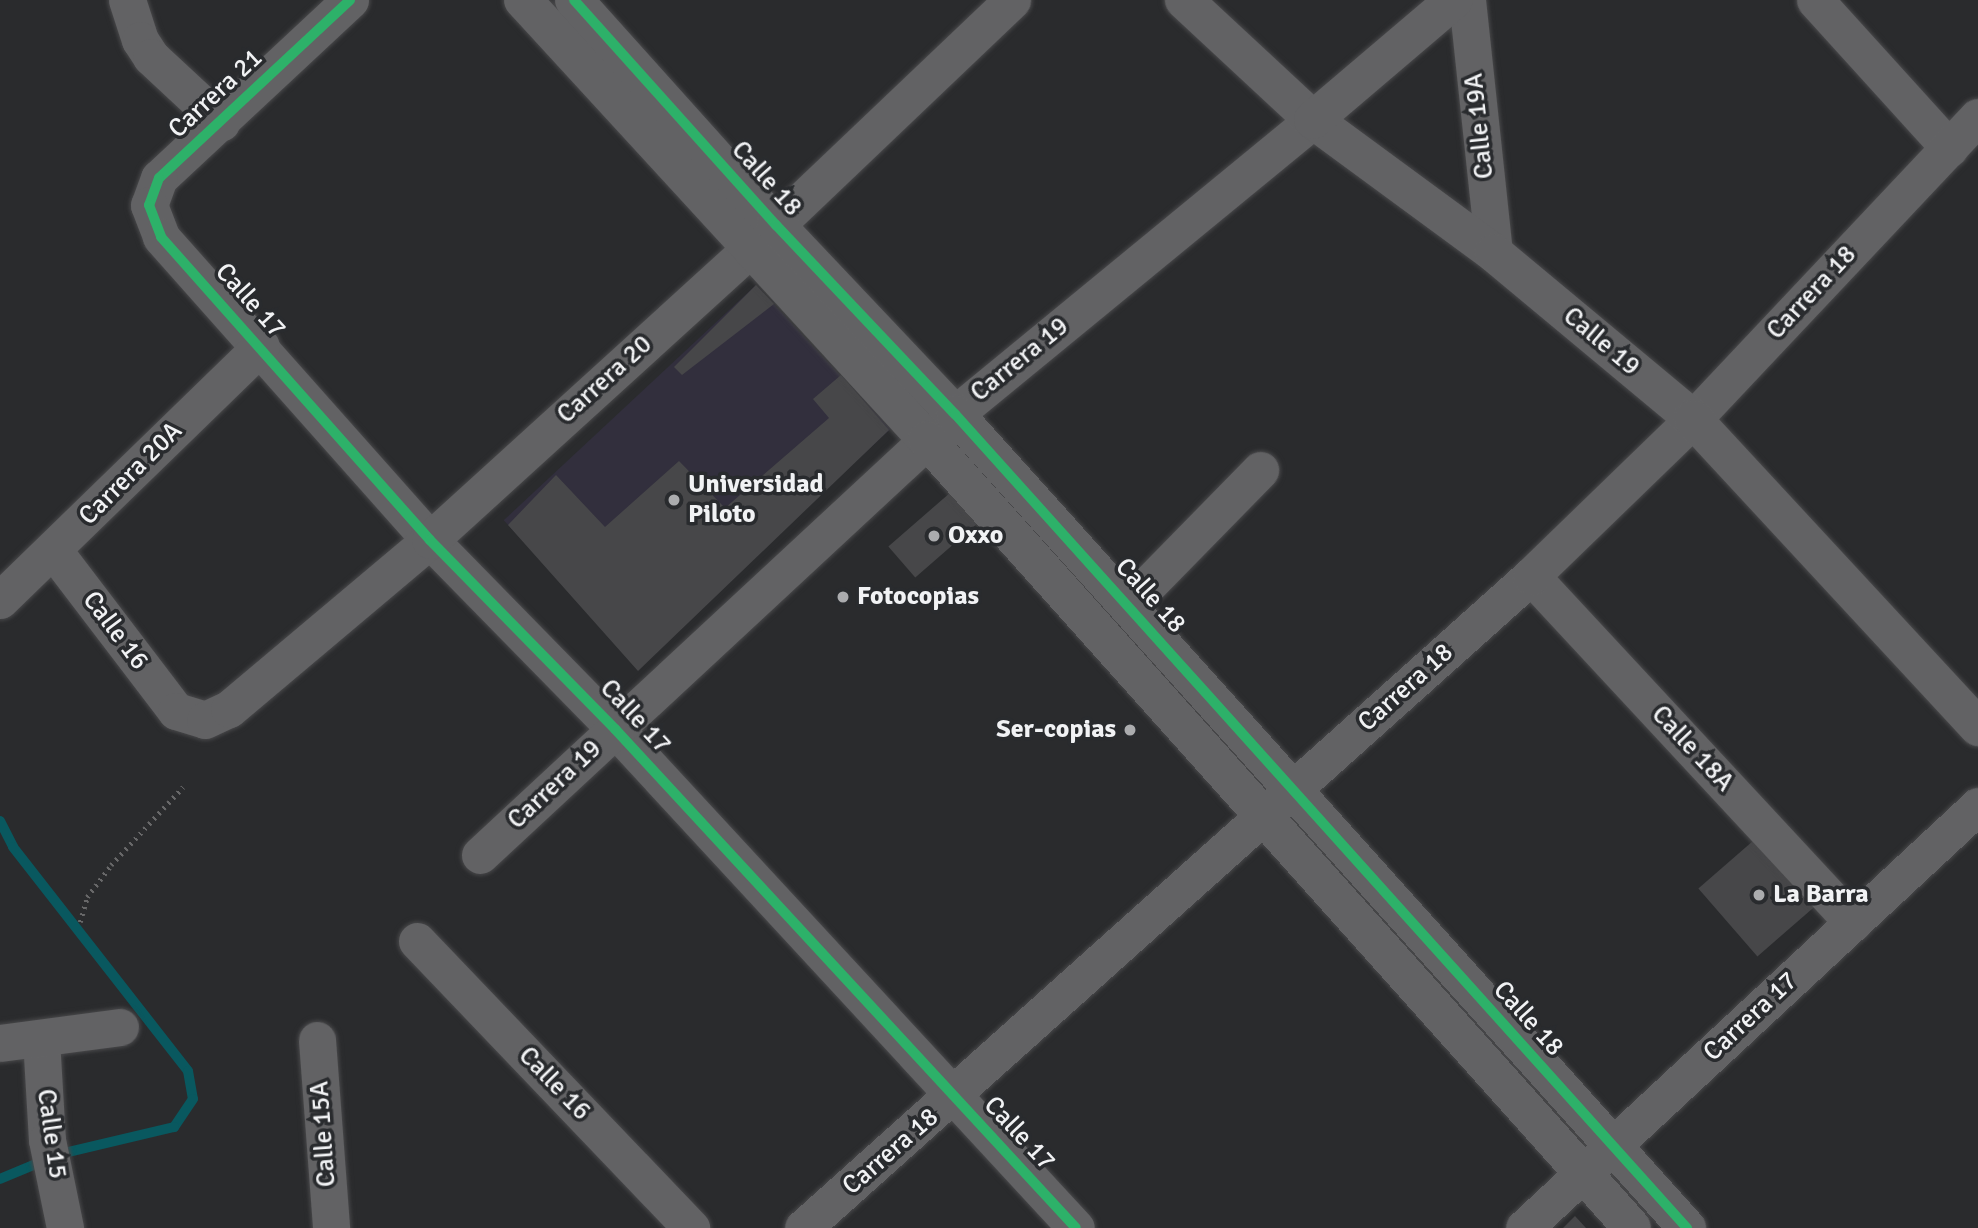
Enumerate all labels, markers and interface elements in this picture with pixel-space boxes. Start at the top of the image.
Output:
street label: Carrera 21 [163,43,269,145]
street label: Calle 19A [1459,72,1501,180]
street label: Calle 18 [724,135,808,223]
street label: Carrera 18 [1761,240,1863,346]
street label: Calle 17 [208,257,292,345]
street label: Calle 19 [1556,301,1646,383]
street label: Carrera 19 [965,311,1075,409]
street label: Carrera 20 [551,329,659,431]
street label: Carrera 20A [73,416,189,532]
place label: Universidad Piloto [688,469,823,530]
marker: Universidad Piloto [666,492,682,508]
place label: Oxxo [948,520,1003,552]
marker: Oxxo [926,528,942,544]
street label: Calle 18 [1108,552,1192,640]
place label: Fotocopias [857,581,979,613]
street label: Calle 16 [75,586,155,676]
marker: Fotocopias [835,589,851,605]
street label: Carrera 18 [1352,637,1460,739]
street label: Calle 17 [593,673,677,761]
street label: Calle 18A [1644,700,1740,798]
place label: Ser-copias [996,714,1116,746]
marker: Ser-copias [1122,722,1138,738]
street label: Carrera 19 [502,734,608,836]
place label: La Barra [1773,879,1869,911]
marker: La Barra [1751,887,1767,903]
street label: Carrera 17 [1698,966,1804,1068]
street label: Calle 18 [1486,975,1570,1063]
street label: Calle 16 [511,1041,597,1127]
street label: Calle 15A [305,1080,343,1188]
street label: Calle 15 [29,1087,73,1181]
street label: Calle 17 [977,1090,1061,1178]
street label: Carrera 18 [837,1102,945,1202]

